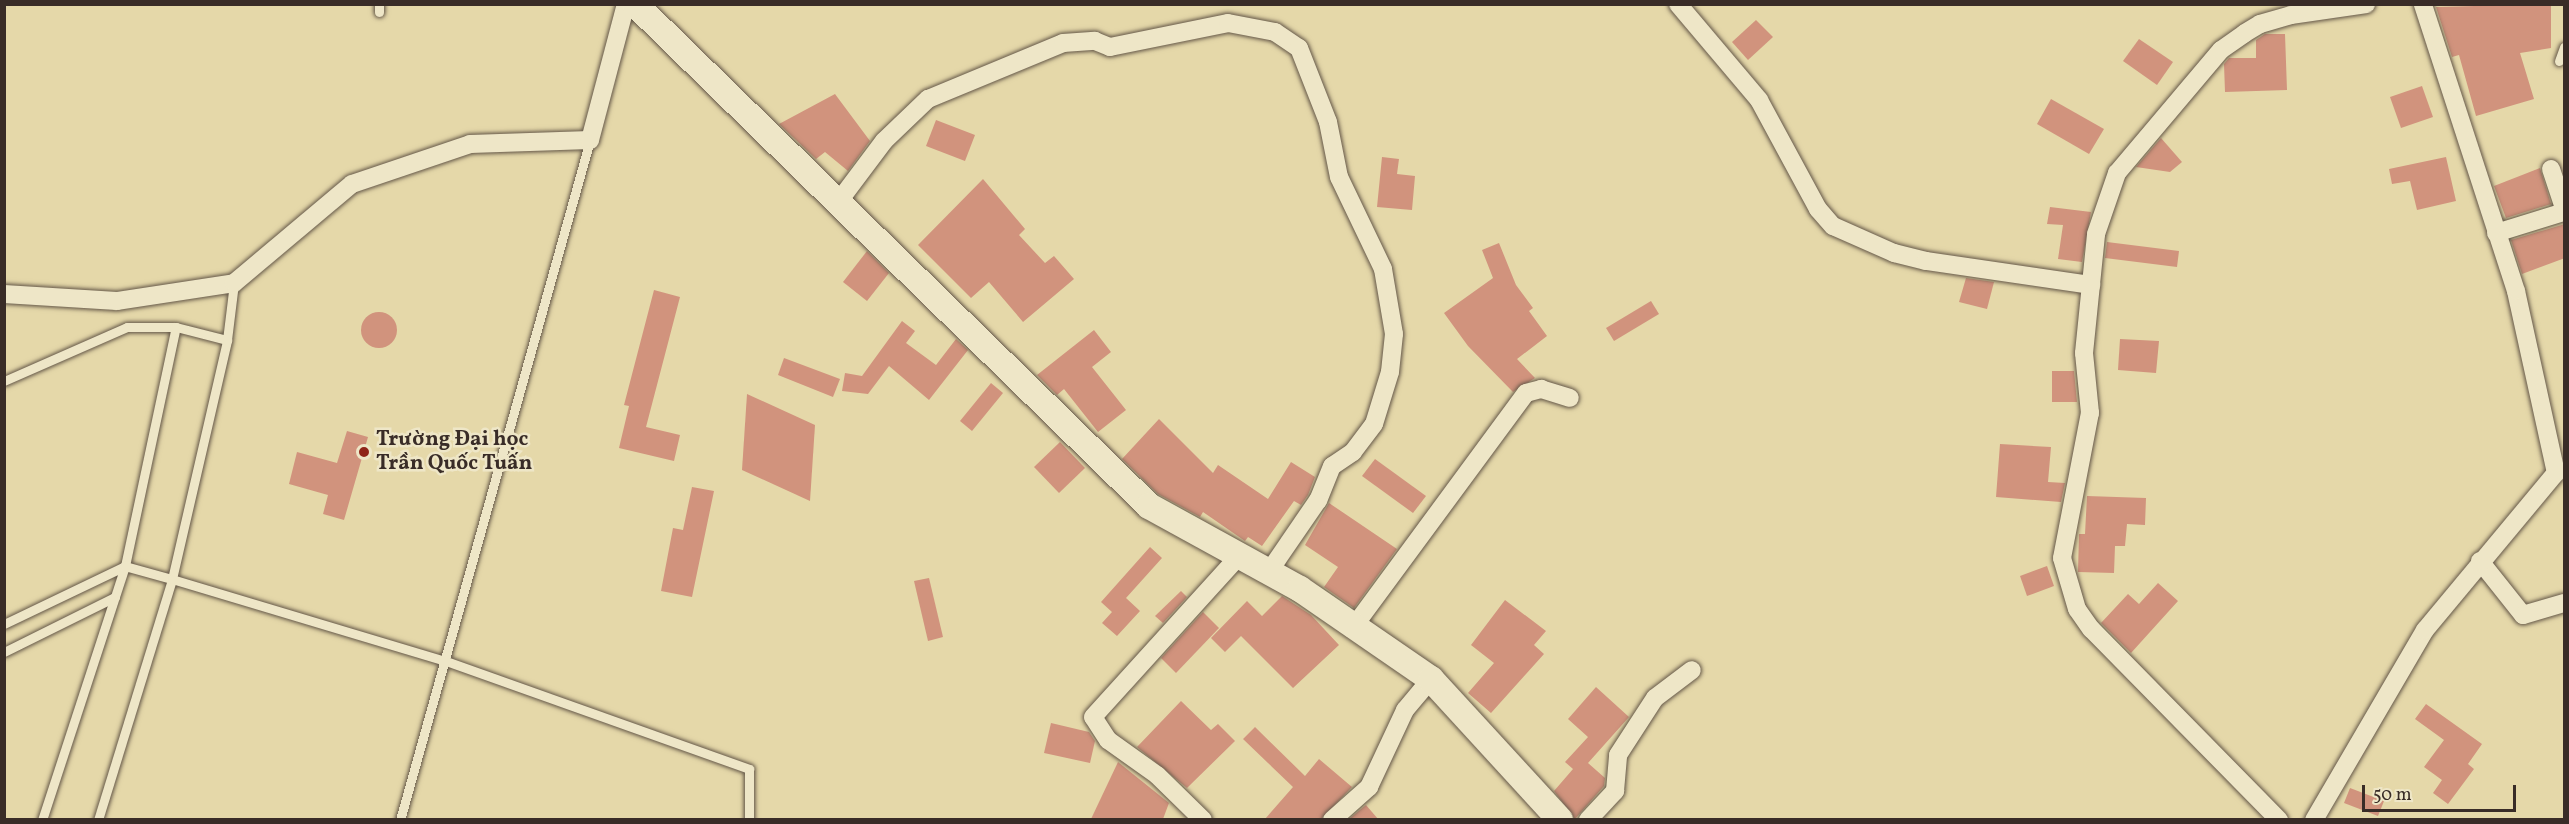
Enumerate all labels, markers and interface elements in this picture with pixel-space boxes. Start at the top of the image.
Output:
place label: Trường Đại học Trần Quốc Tuấn [376,427,533,477]
marker: Trường Đại học Trần Quốc Tuấn [357,445,371,459]
scale bar [2365,773,2520,811]
text: 50 m [2373,783,2412,808]

